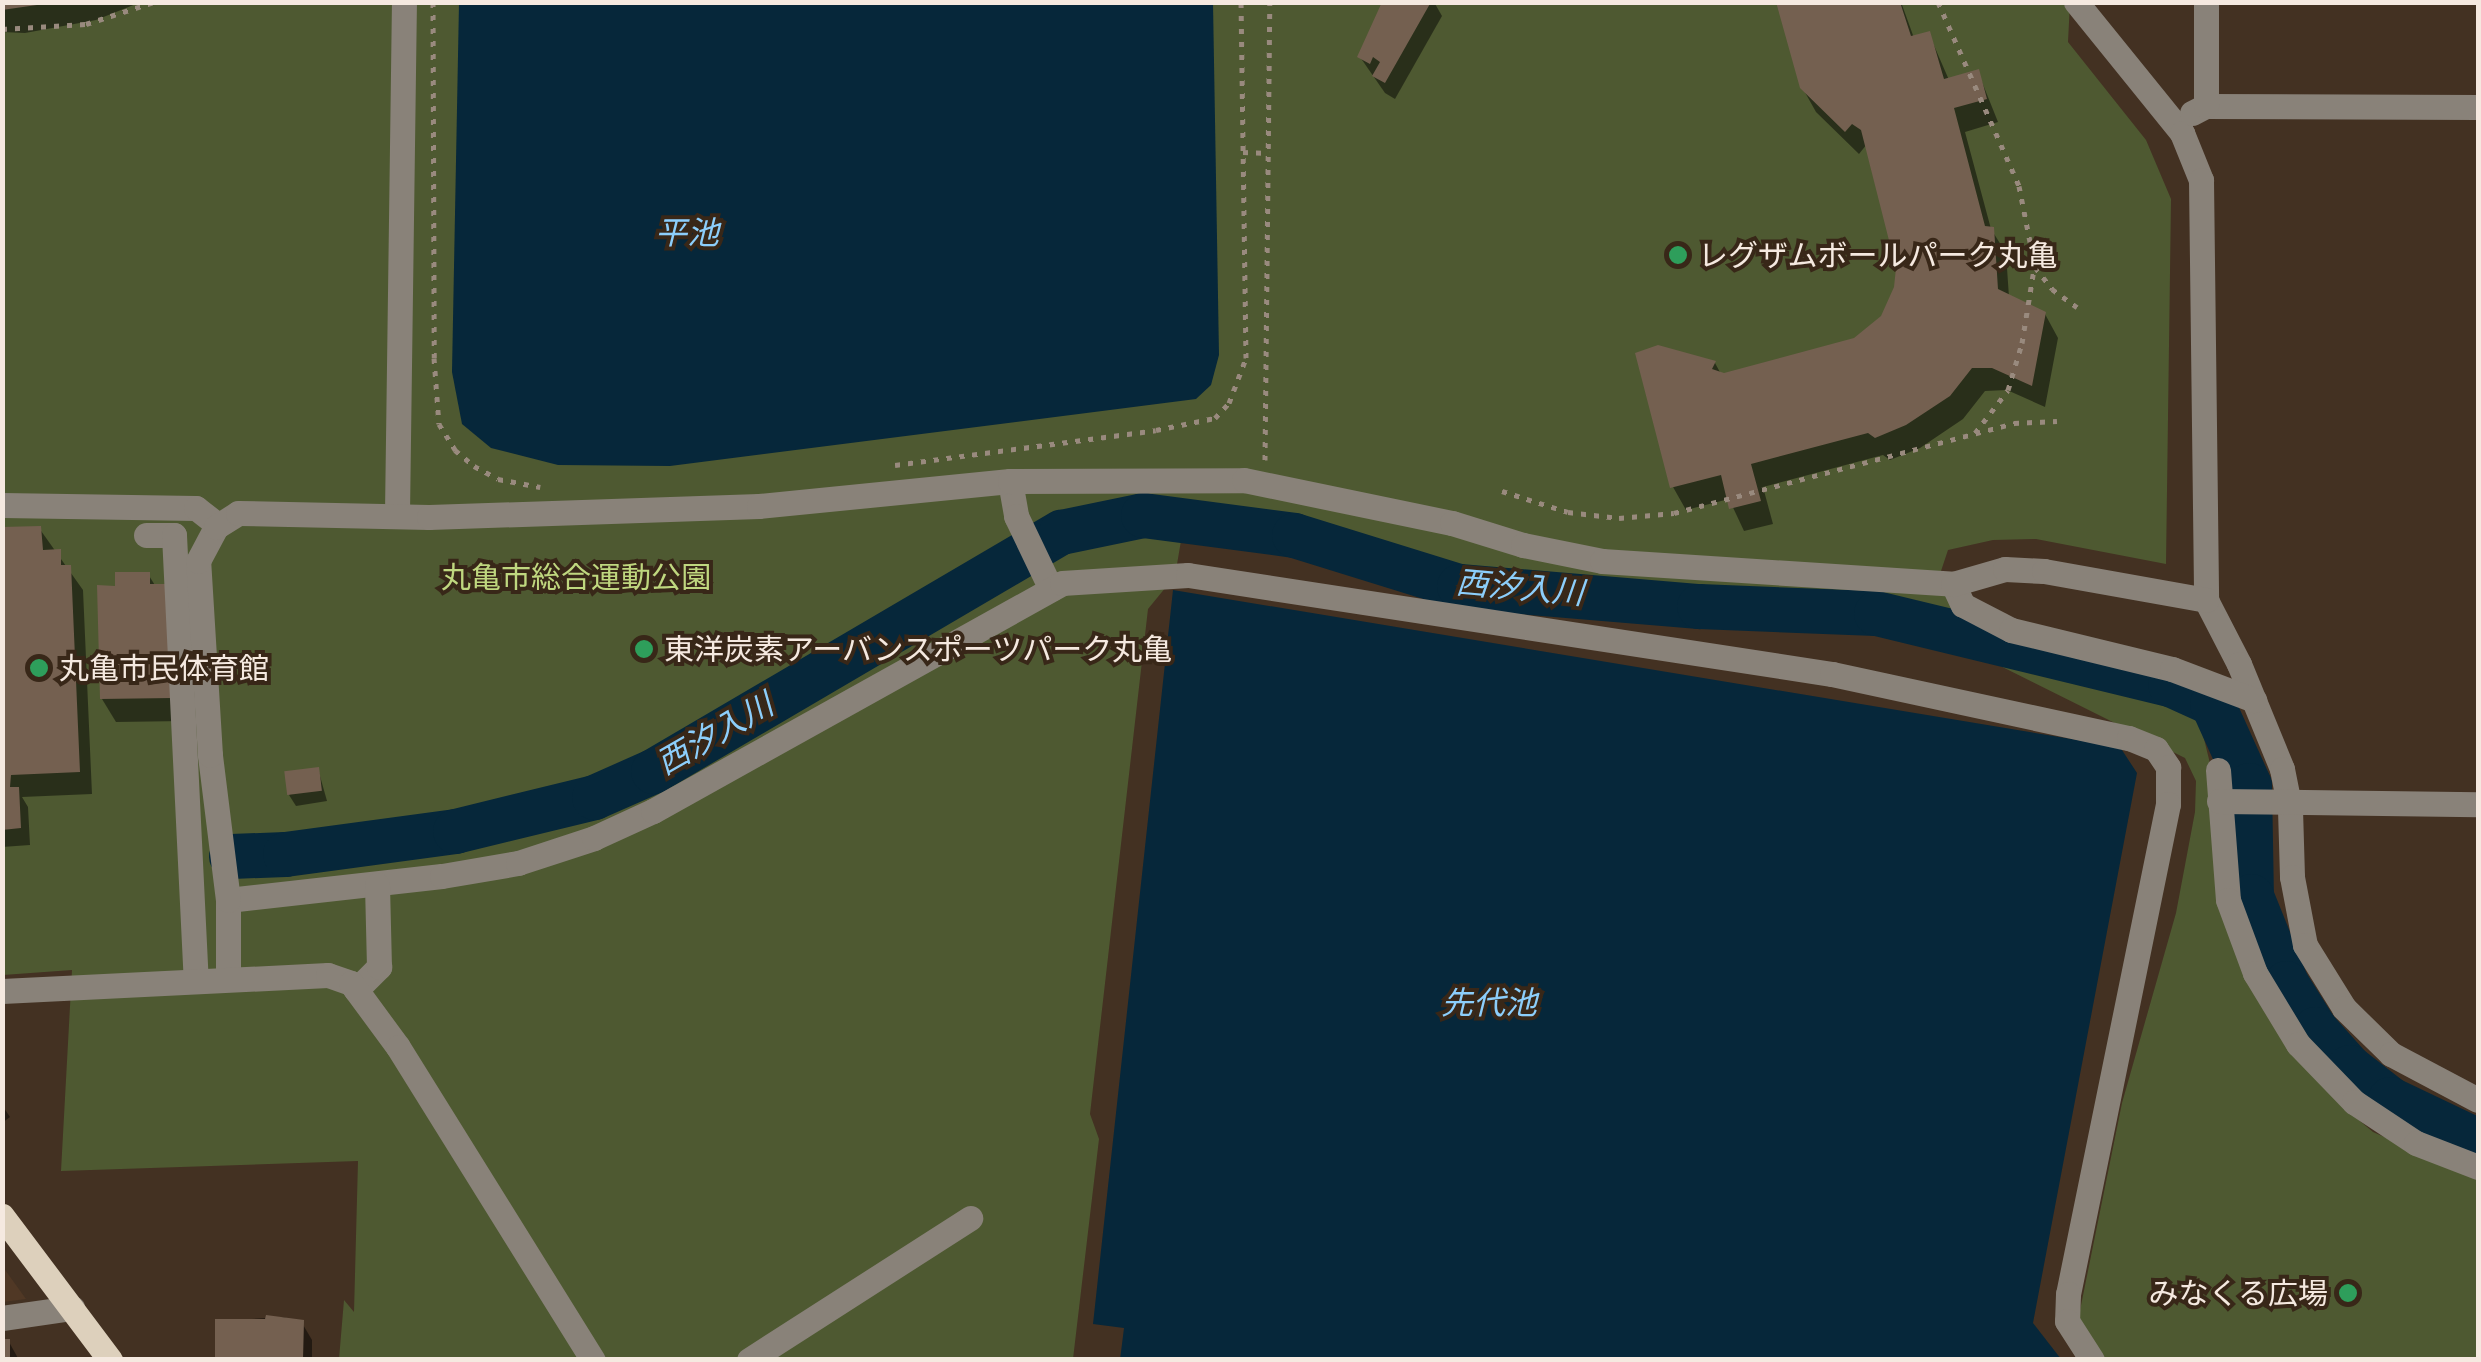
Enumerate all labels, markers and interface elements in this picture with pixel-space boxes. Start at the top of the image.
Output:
water label: 平池 [655,214,719,252]
place label: レグザムボールパーク丸亀 [1698,237,2058,273]
marker: レグザムボールパーク丸亀 [1667,244,1689,266]
park label: 丸亀市総合運動公園 [441,559,711,595]
water label: 西汐入川 [1455,563,1585,613]
place label: 東洋炭素アーバンスポーツパーク丸亀 [664,631,1172,667]
marker: 東洋炭素アーバンスポーツパーク丸亀 [633,638,655,660]
place label: 丸亀市民体育館 [59,650,269,686]
marker: 丸亀市民体育館 [28,657,50,679]
water label: 西汐入川 [650,685,780,783]
water label: 先代池 [1441,984,1537,1022]
place label: みなくる広場 [2148,1275,2328,1311]
marker: みなくる広場 [2337,1282,2359,1304]

